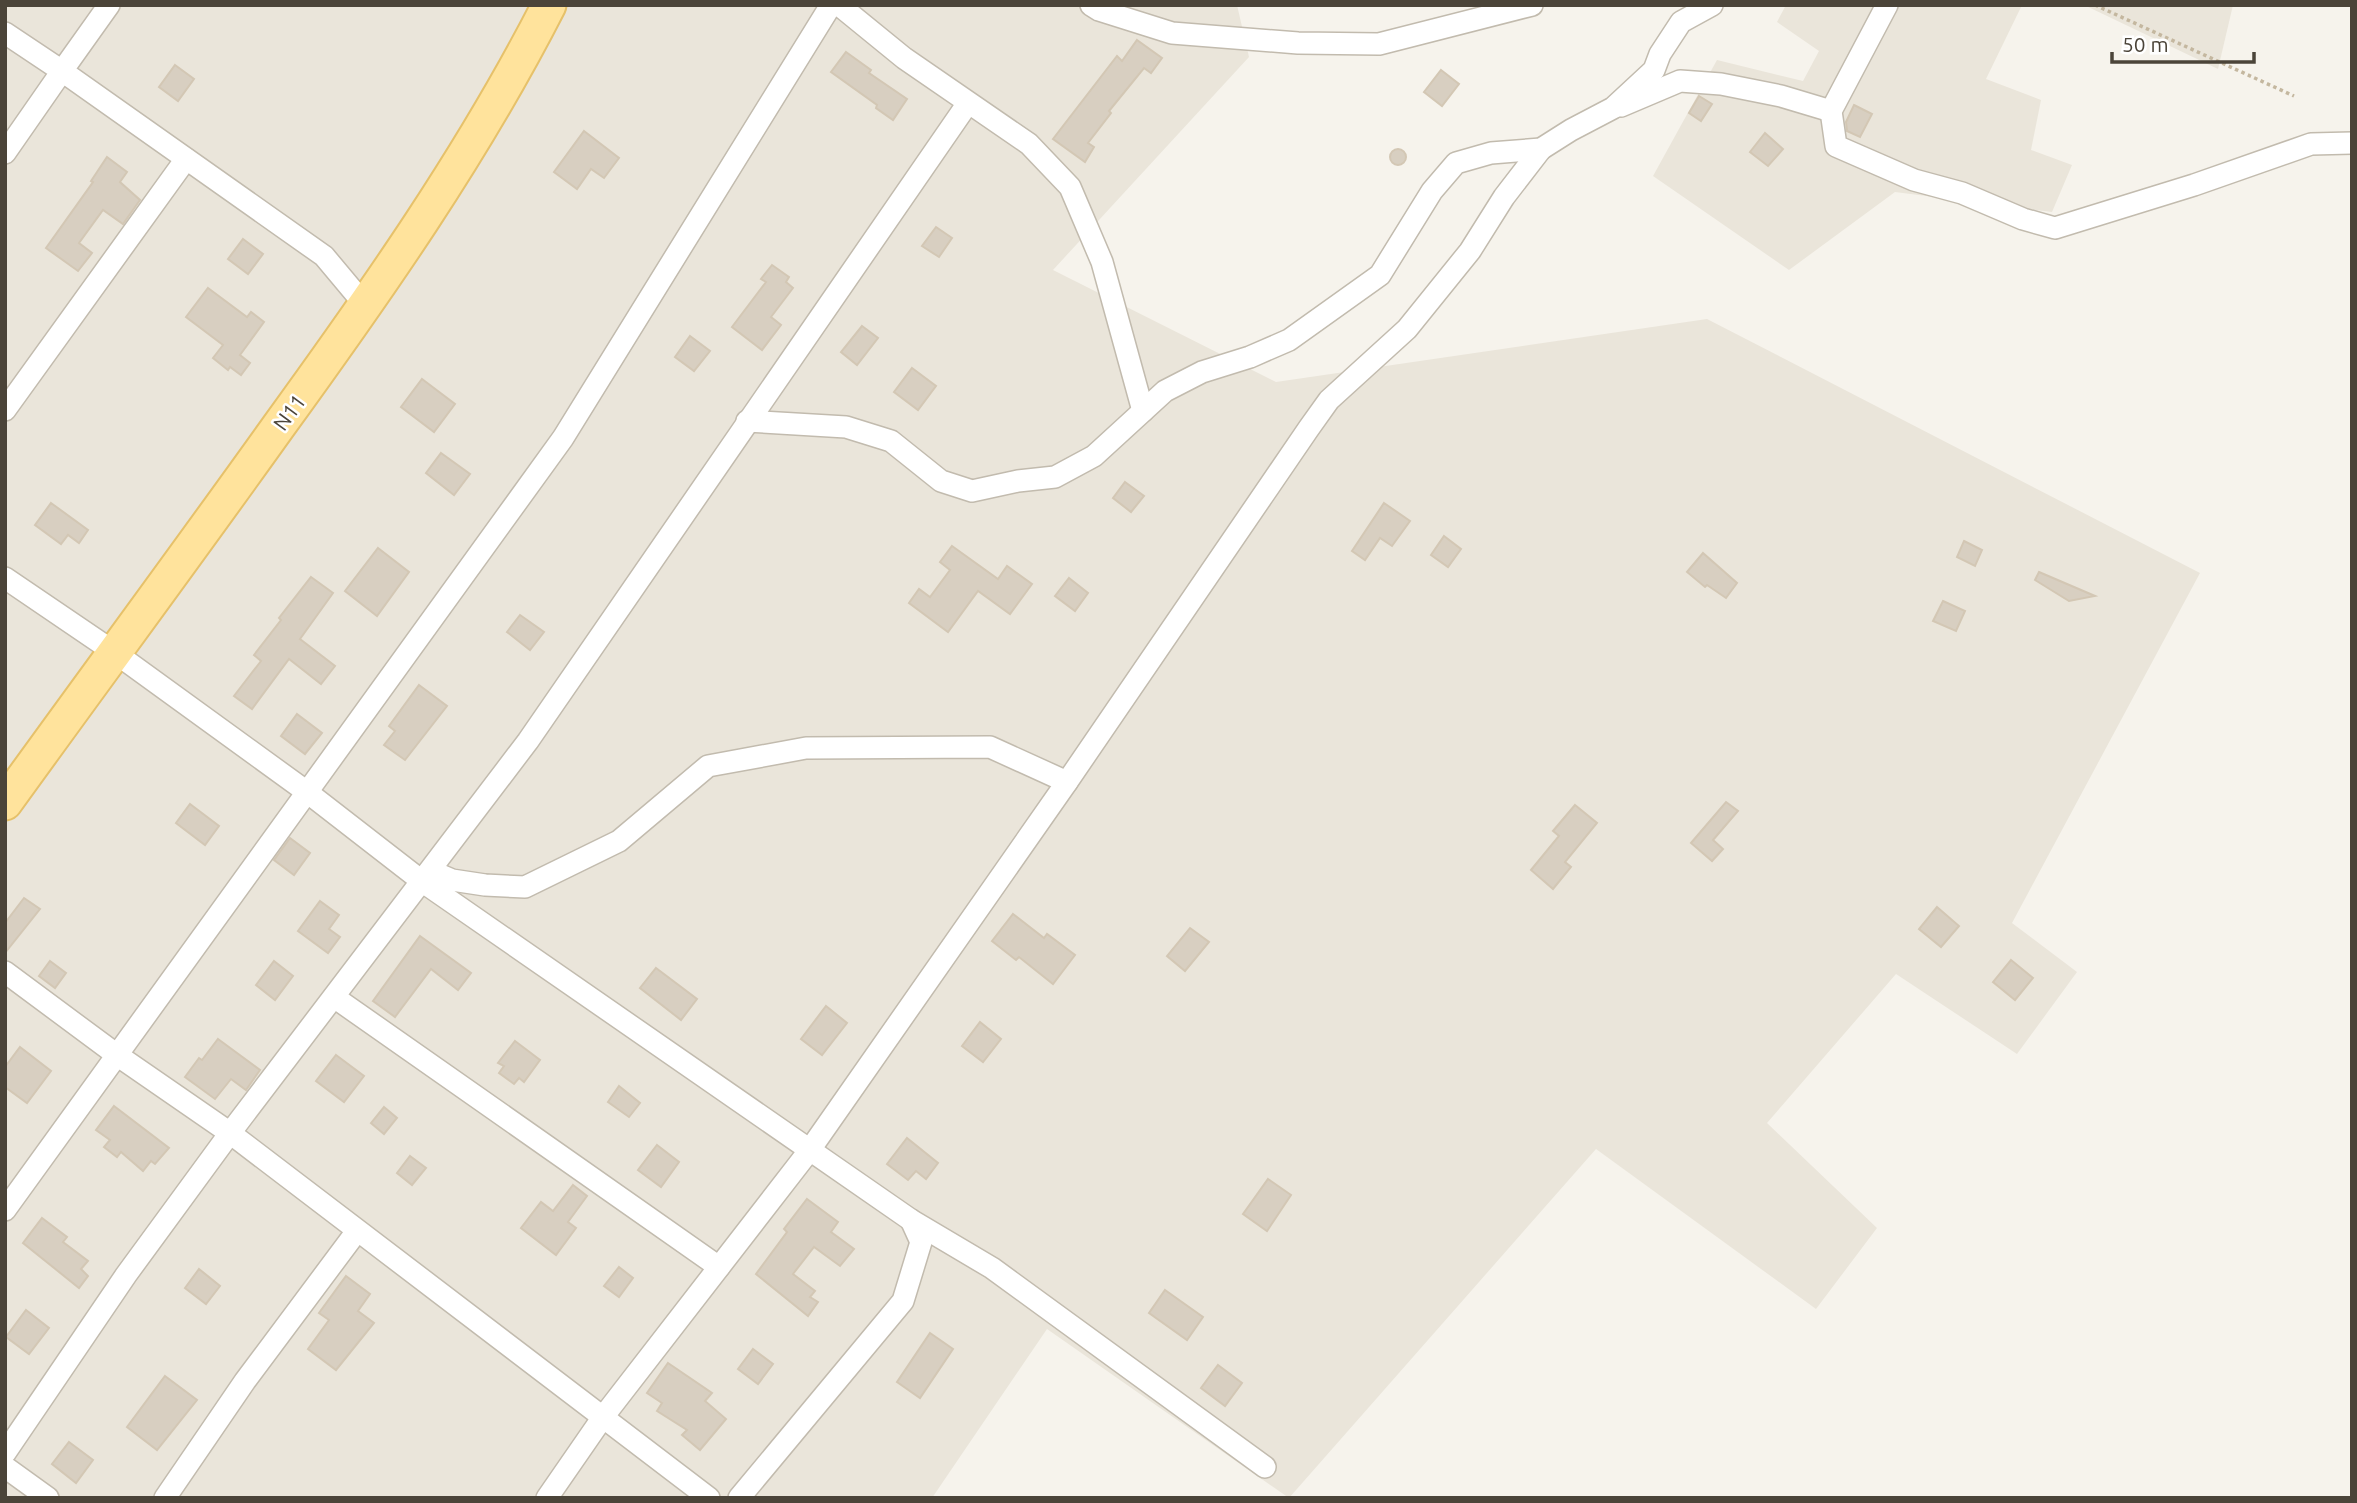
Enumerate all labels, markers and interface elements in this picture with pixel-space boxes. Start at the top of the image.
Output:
scale bar [2112,21,2254,65]
text: 50 m [2122,32,2169,56]
street label: N11 [268,389,310,435]

